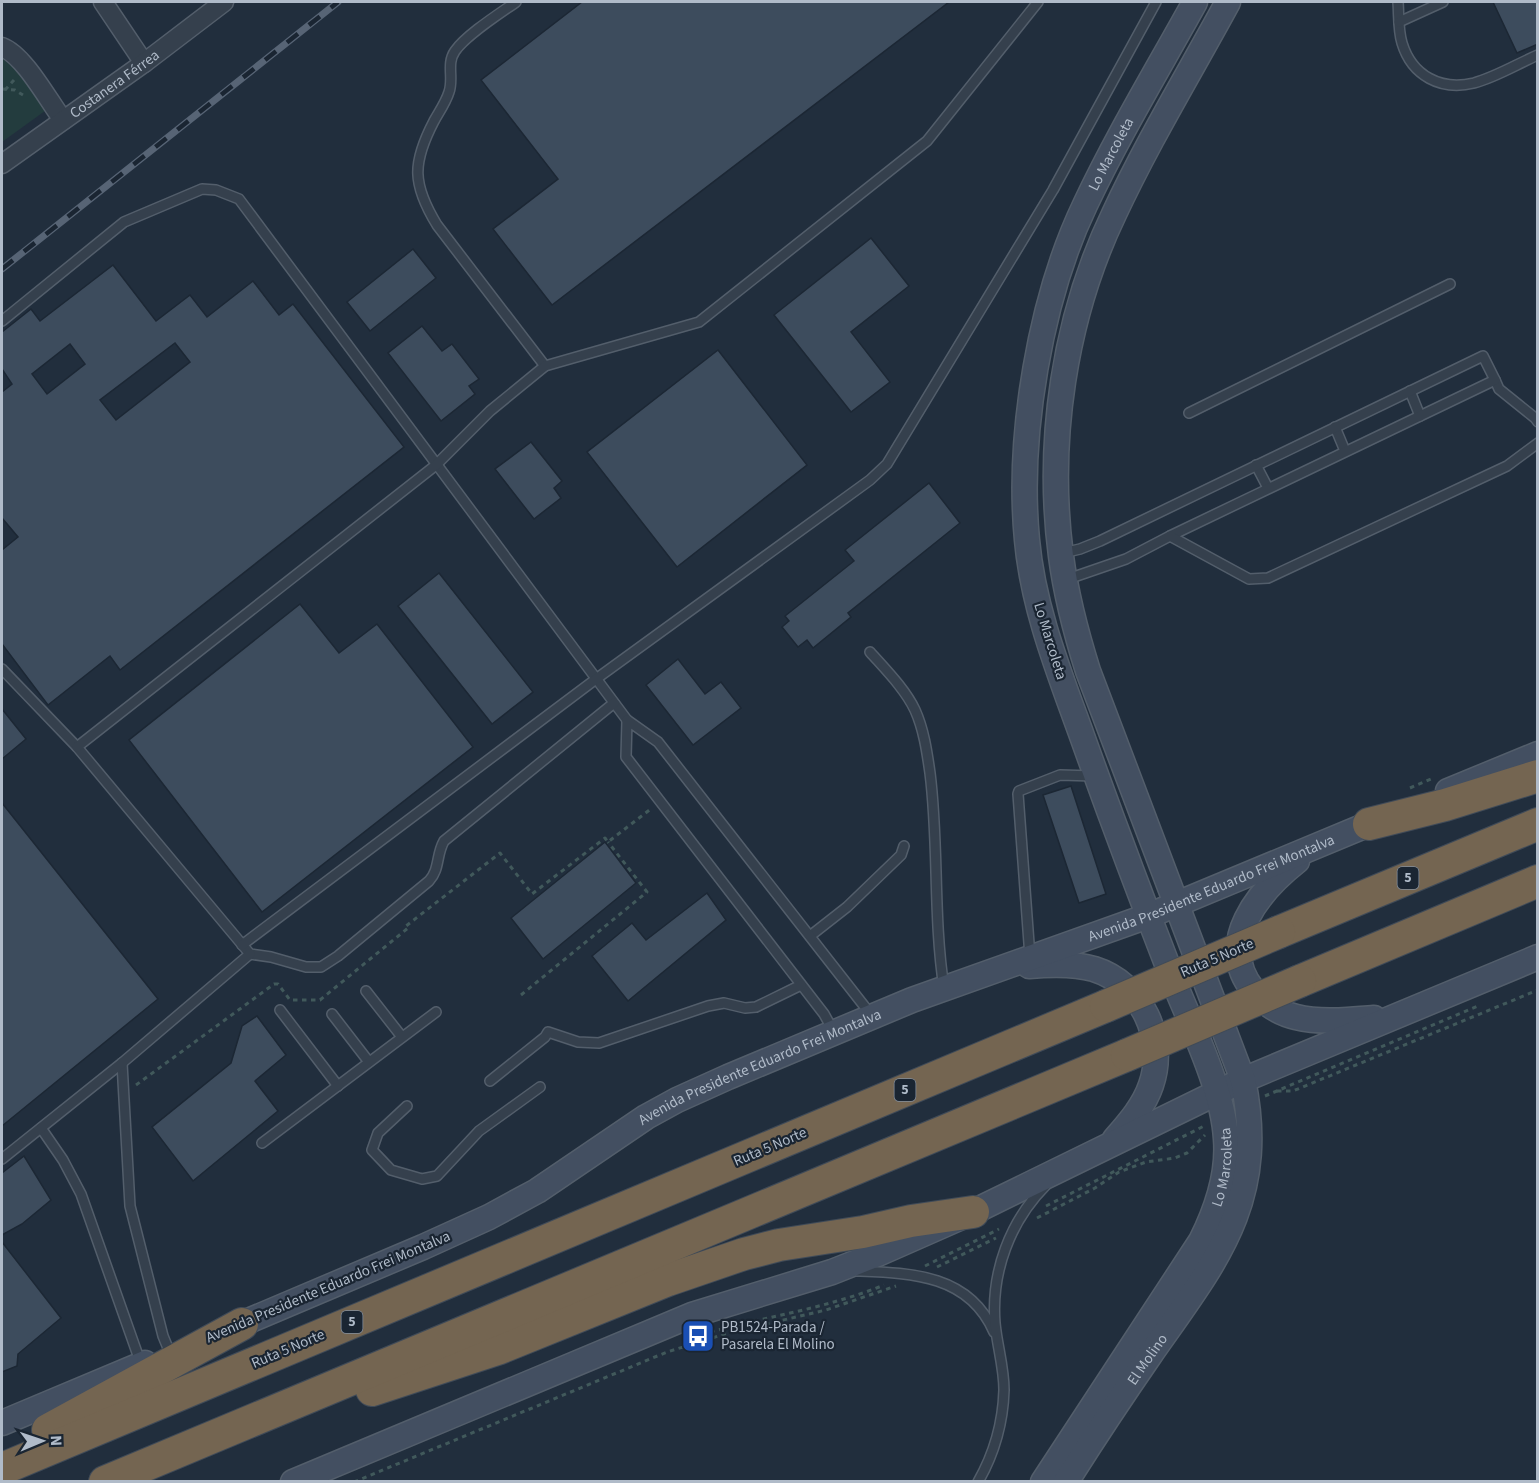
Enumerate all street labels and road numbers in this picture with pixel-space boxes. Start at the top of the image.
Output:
street label: Costanera Férrea [65,45,164,123]
street label: Lo Marcoleta [1083,114,1139,194]
street label: Lo Marcoleta [1028,600,1072,682]
street label: Avenida Presidente Eduardo Frei Montalva [1085,829,1338,947]
road number: 5 [1398,867,1418,889]
street label: Ruta 5 Norte [1177,933,1257,983]
street label: Avenida Presidente Eduardo Frei Montalva [634,1004,884,1130]
road number: 5 [894,1079,916,1101]
street label: Ruta 5 Norte [730,1122,810,1172]
street label: Lo Marcoleta [1206,1127,1237,1210]
street label: Avenida Presidente Eduardo Frei Montalva [203,1226,453,1348]
road number: 5 [342,1311,362,1333]
street label: Ruta 5 Norte [248,1324,328,1374]
street label: El Molino [1122,1329,1172,1389]

